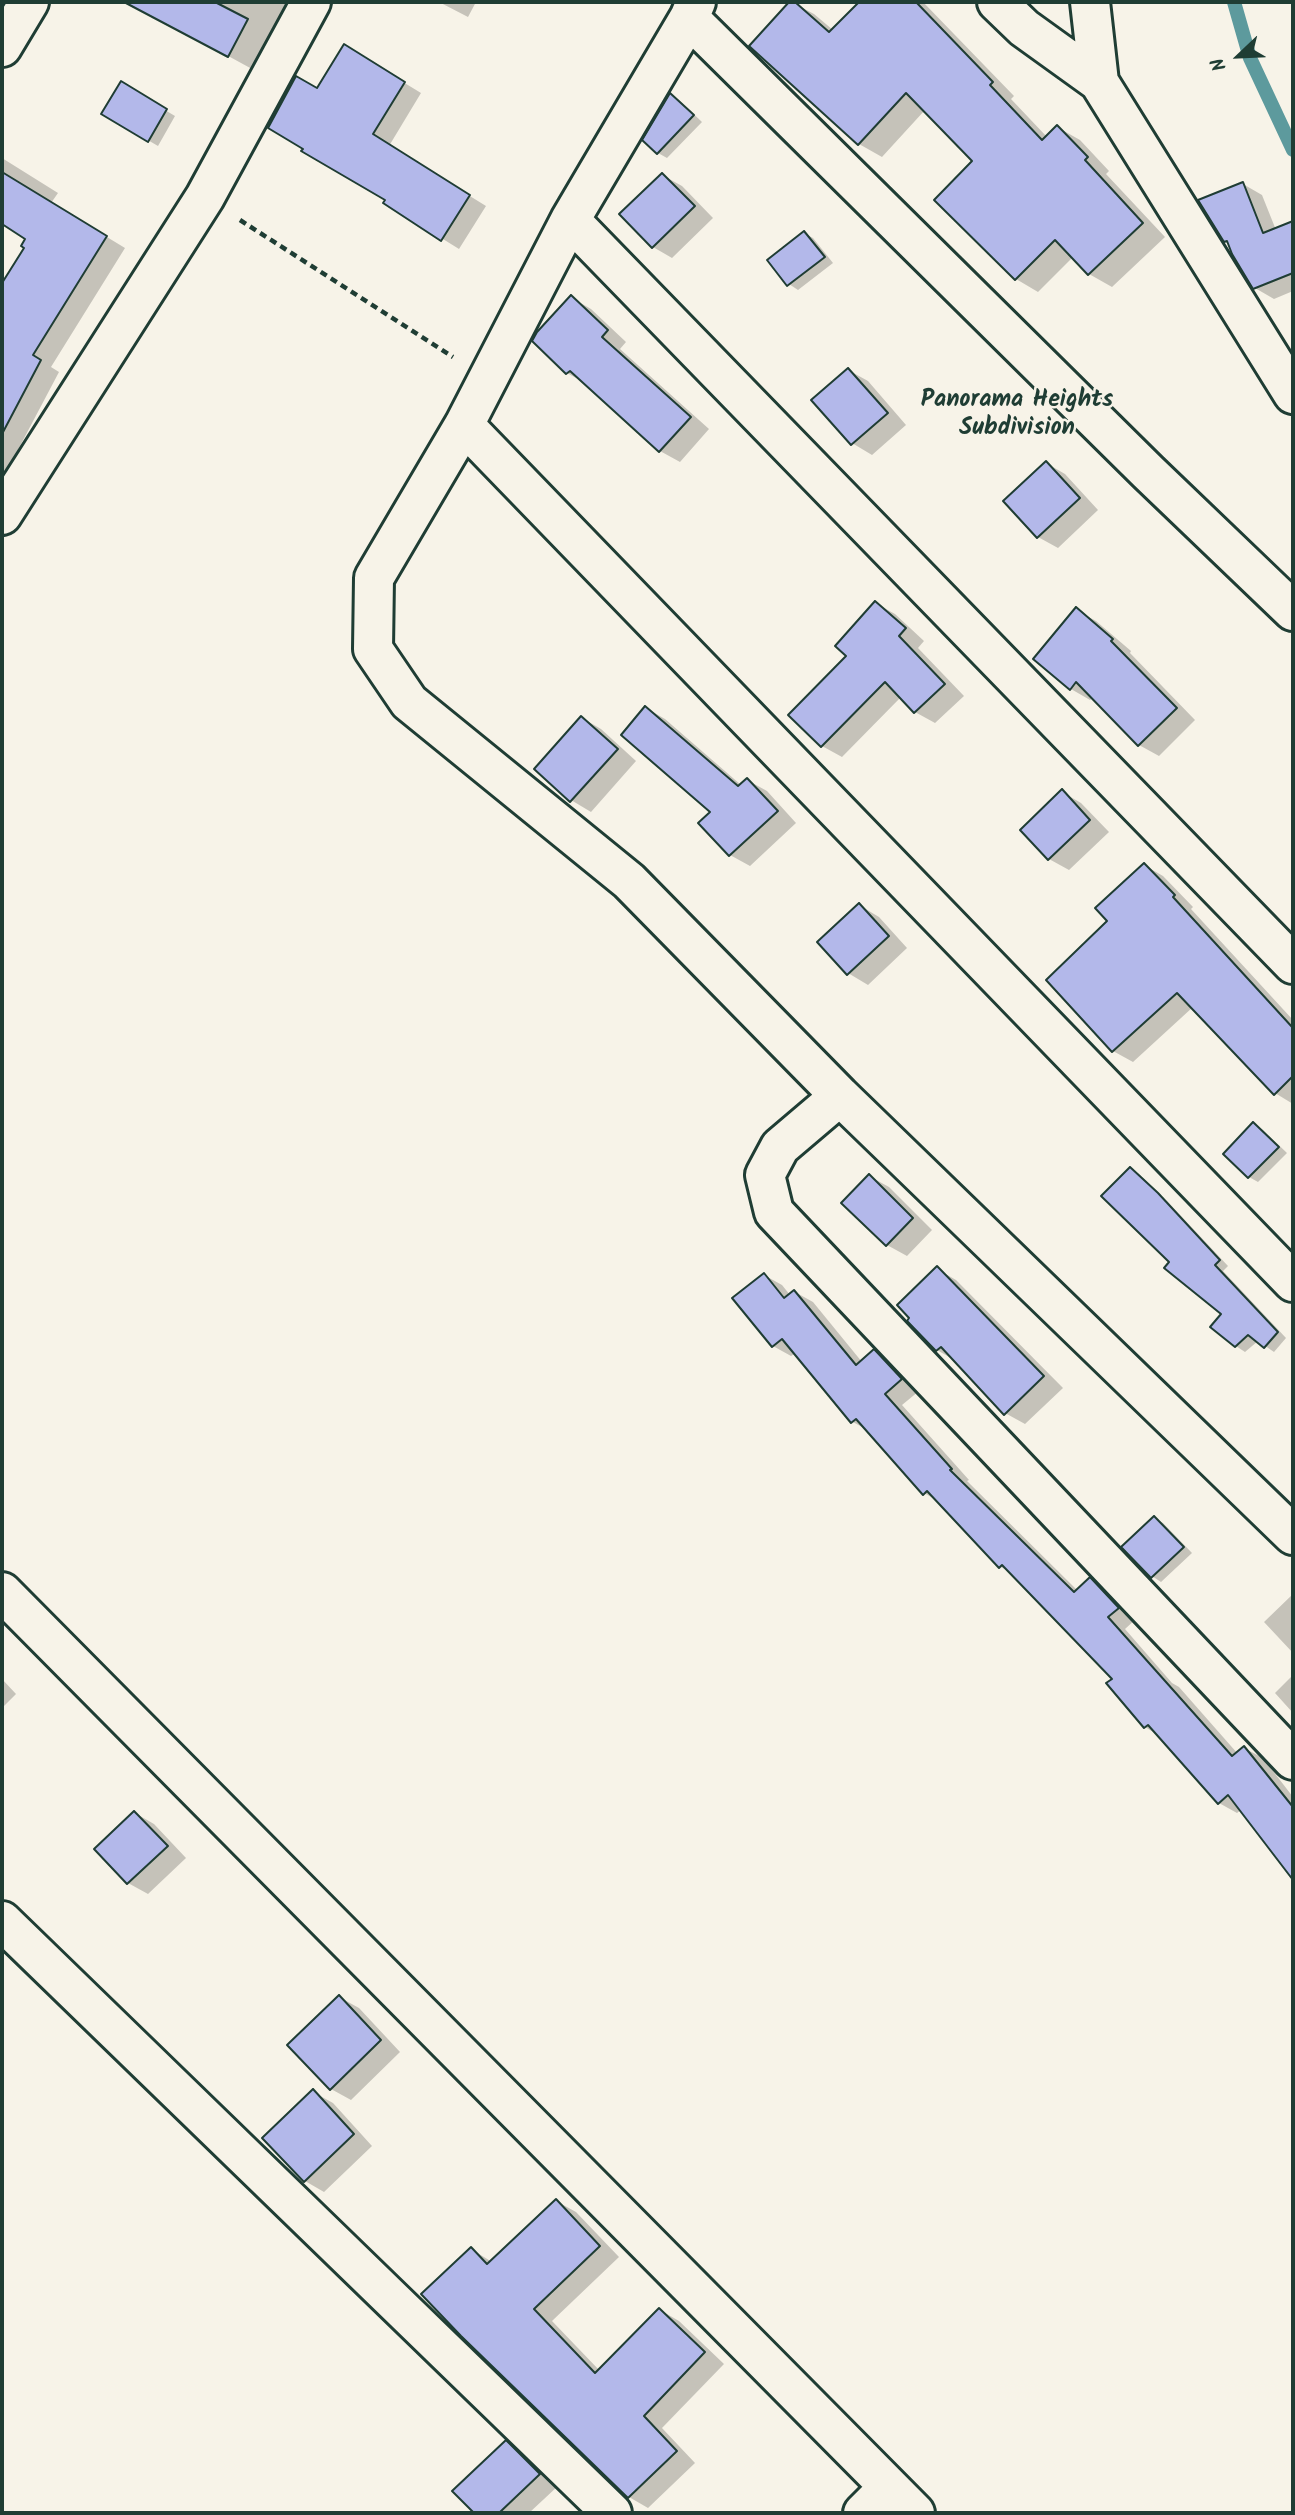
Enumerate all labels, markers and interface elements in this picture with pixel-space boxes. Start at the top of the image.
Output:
north arrow [1204,21,1274,91]
text: N [1204,53,1236,76]
district label: Panorama Heights Subdivision [921,388,1113,444]

